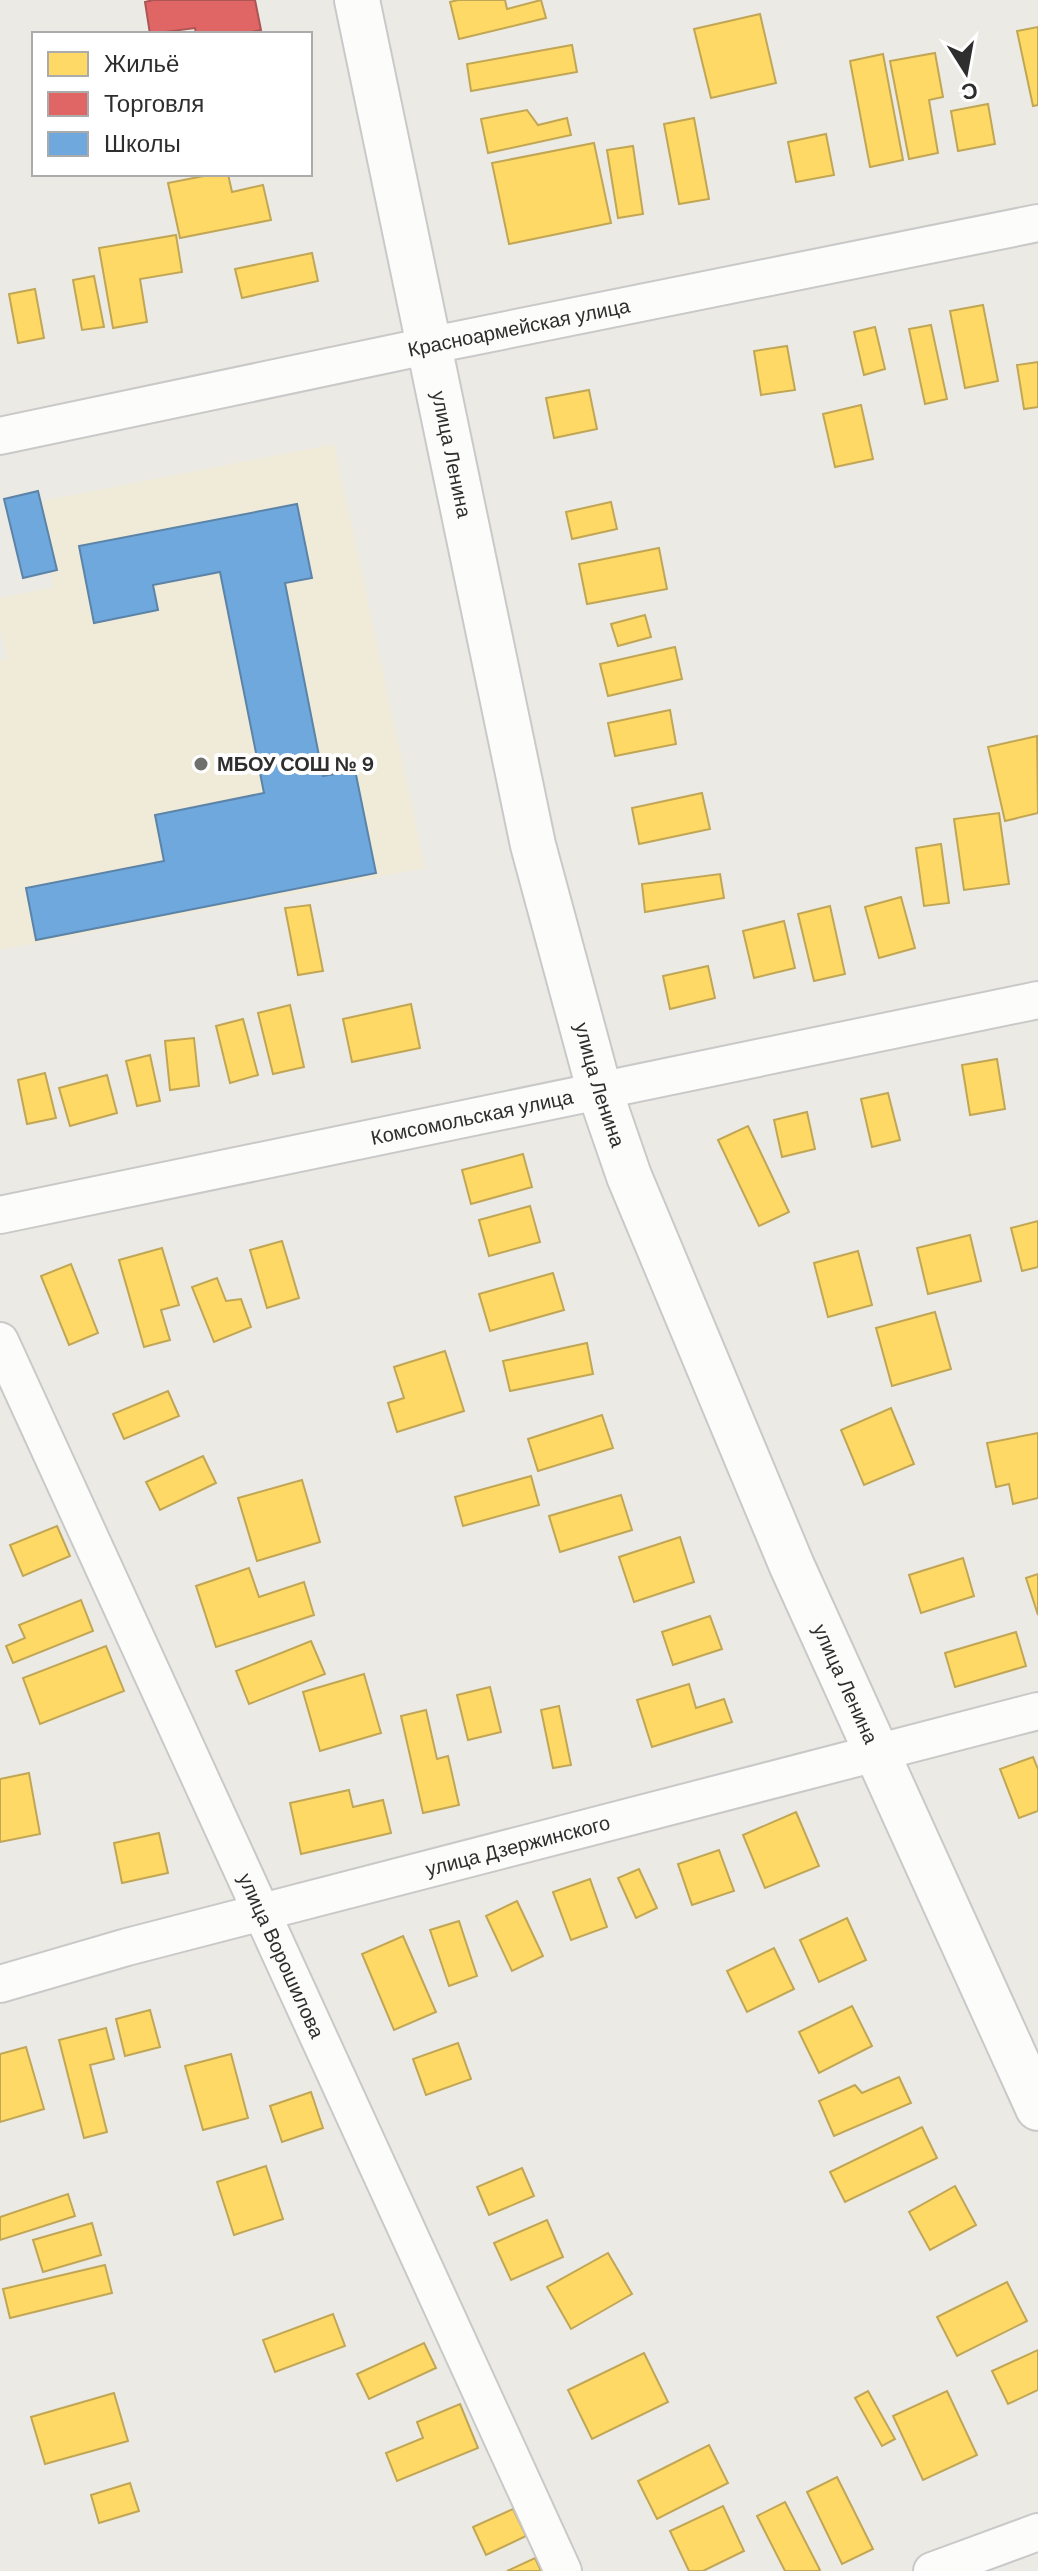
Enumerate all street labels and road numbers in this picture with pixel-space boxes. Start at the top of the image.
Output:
street label: Красноармейская улица [405,292,633,363]
street label: улица Ленина [426,388,478,521]
street label: улица Ленина [569,1020,631,1151]
street label: Комсомольская улица [369,1083,576,1151]
street label: улица Ленина [807,1620,884,1749]
street label: улица Дзержинского [423,1809,613,1882]
street label: улица Ворошилова [232,1869,331,2043]

